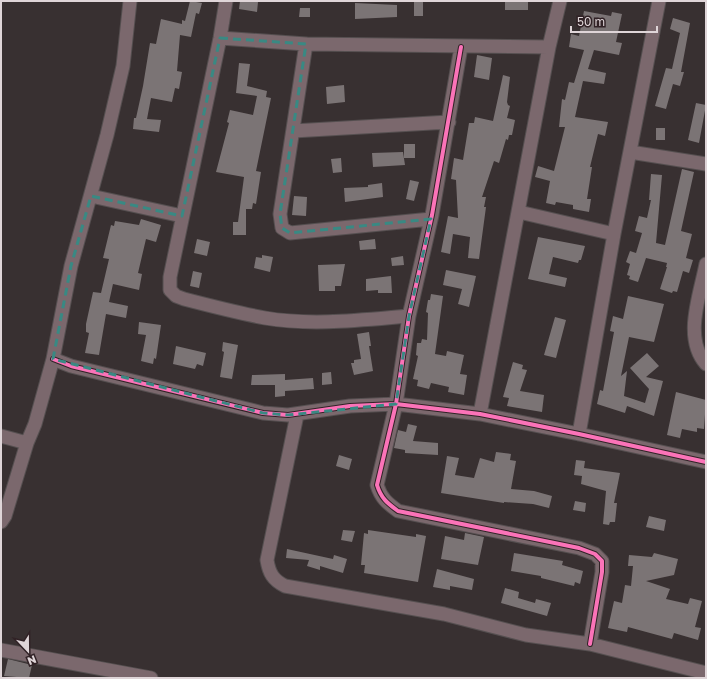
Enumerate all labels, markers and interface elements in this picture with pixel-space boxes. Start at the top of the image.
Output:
scale bar [571,8,657,34]
text: 50 m [577,14,605,29]
north arrow [8,631,48,671]
text: N [26,653,38,668]

